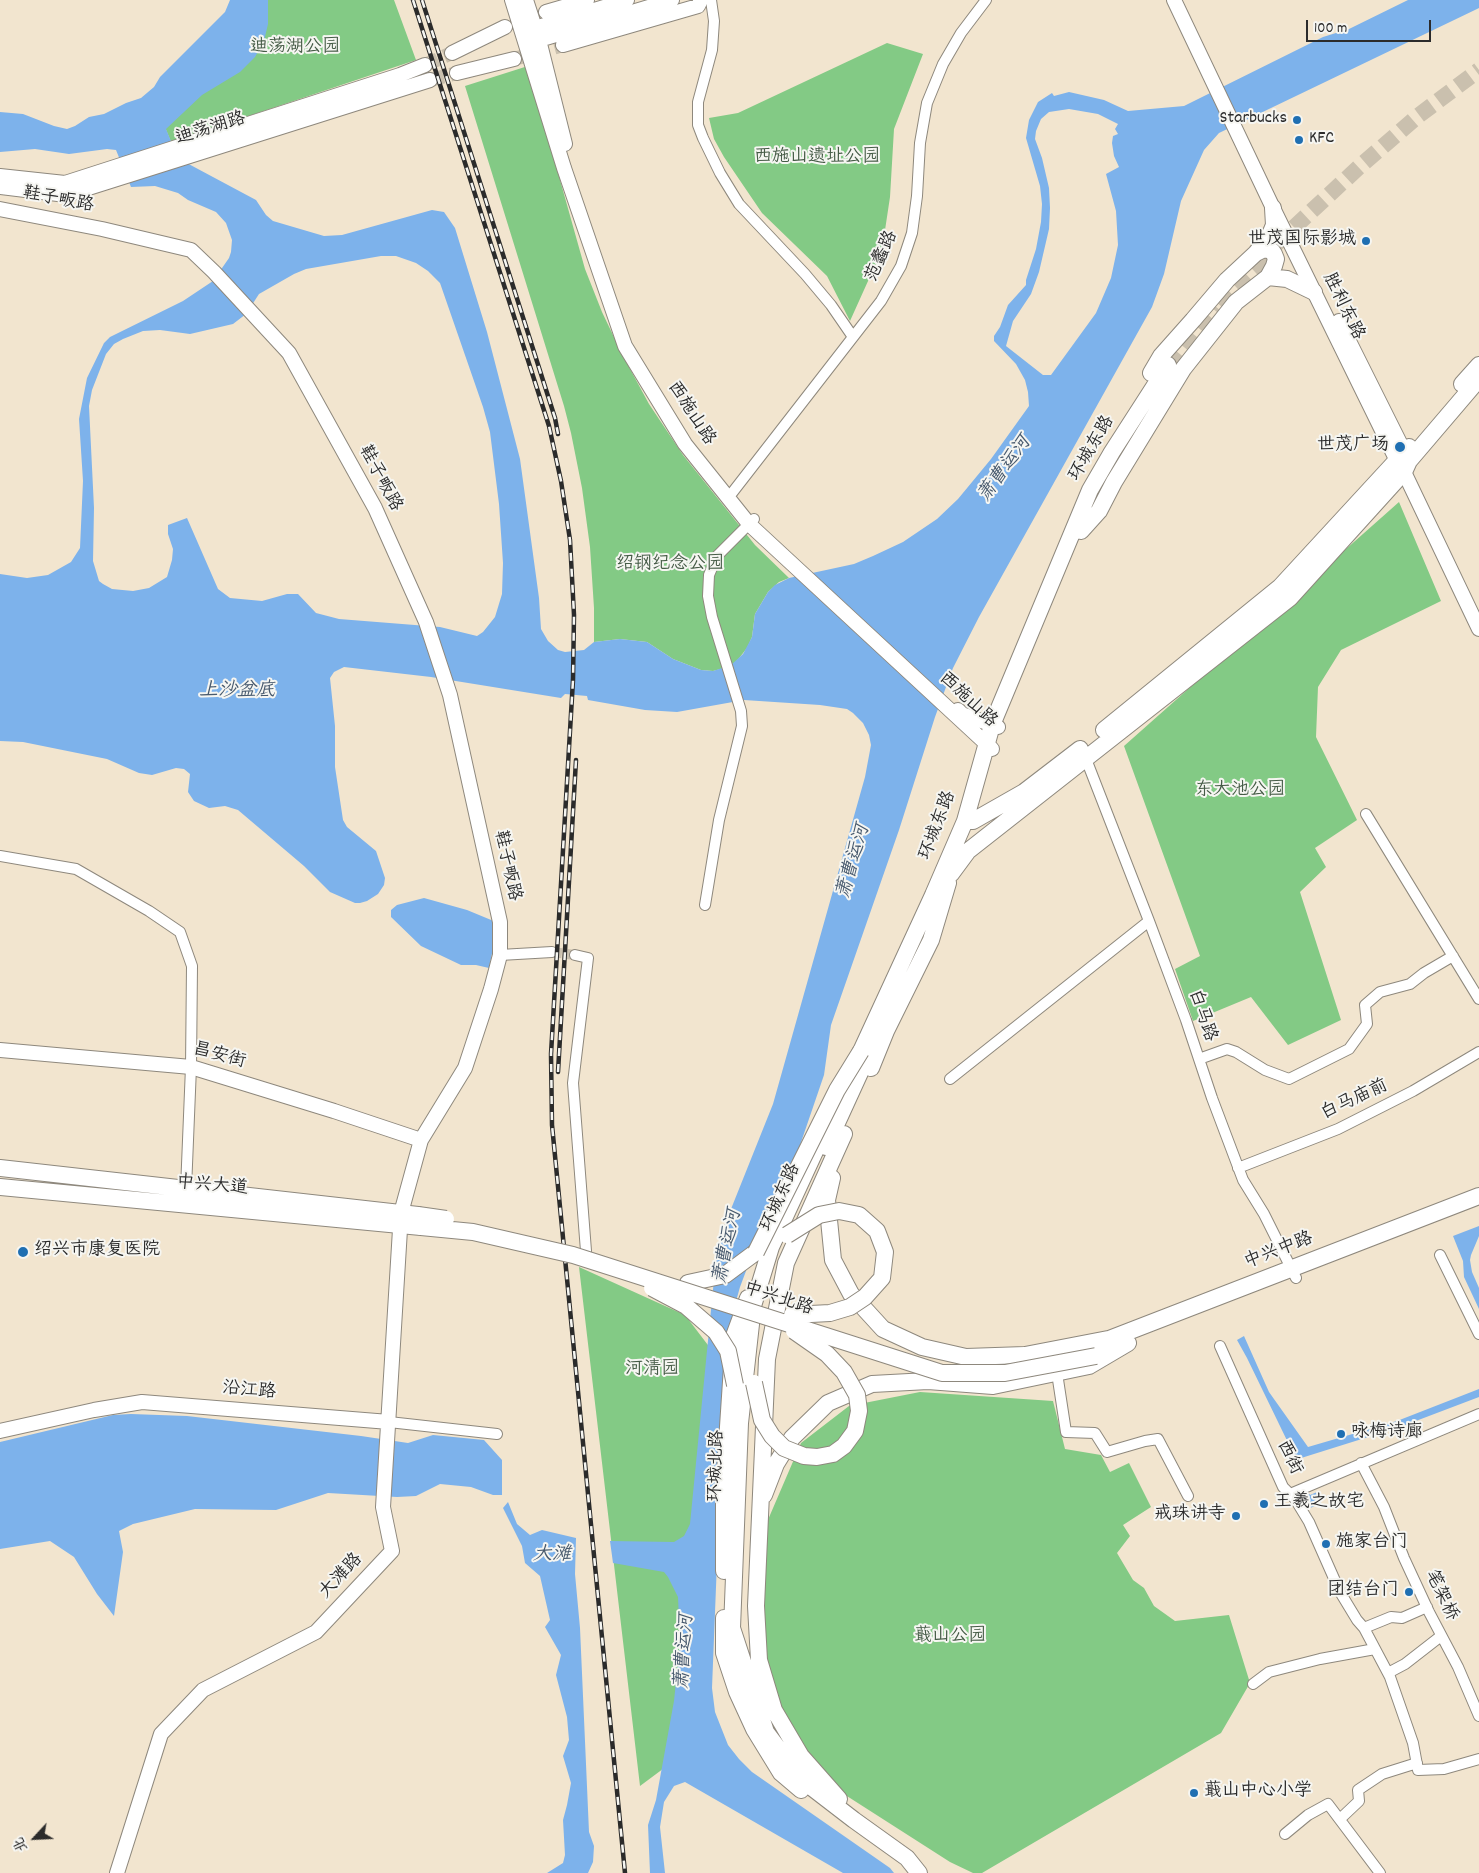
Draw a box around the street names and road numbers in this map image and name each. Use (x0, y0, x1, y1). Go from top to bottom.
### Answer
street label: 迪荡湖路 (173, 109, 249, 151)
street label: 鞋子畈路 (21, 184, 95, 218)
street label: 范蠡路 (862, 228, 904, 286)
street label: 胜利东路 (1317, 270, 1367, 344)
street label: 西施山路 (661, 378, 719, 450)
street label: 环城东路 (1066, 412, 1120, 486)
street label: 鞋子畈路 (353, 442, 405, 516)
street label: 西施山路 (933, 669, 1001, 733)
street label: 环城东路 (916, 789, 962, 863)
street label: 鞋子畈路 (488, 829, 524, 903)
street label: 白马路 (1182, 987, 1220, 1045)
street label: 昌安街 (190, 1040, 248, 1074)
street label: 白马庙前 (1318, 1076, 1392, 1126)
street label: 环城东路 (757, 1161, 807, 1235)
street label: 中兴大道 (175, 1173, 249, 1201)
street label: 中兴中路 (1242, 1229, 1316, 1275)
street label: 中兴北路 (740, 1279, 816, 1321)
street label: 沿江路 (221, 1379, 277, 1405)
street label: 环城北路 (706, 1430, 730, 1502)
street label: 西街 (1270, 1437, 1306, 1479)
street label: 大滩路 (316, 1550, 368, 1604)
street label: 笔架桥 (1418, 1567, 1462, 1625)

